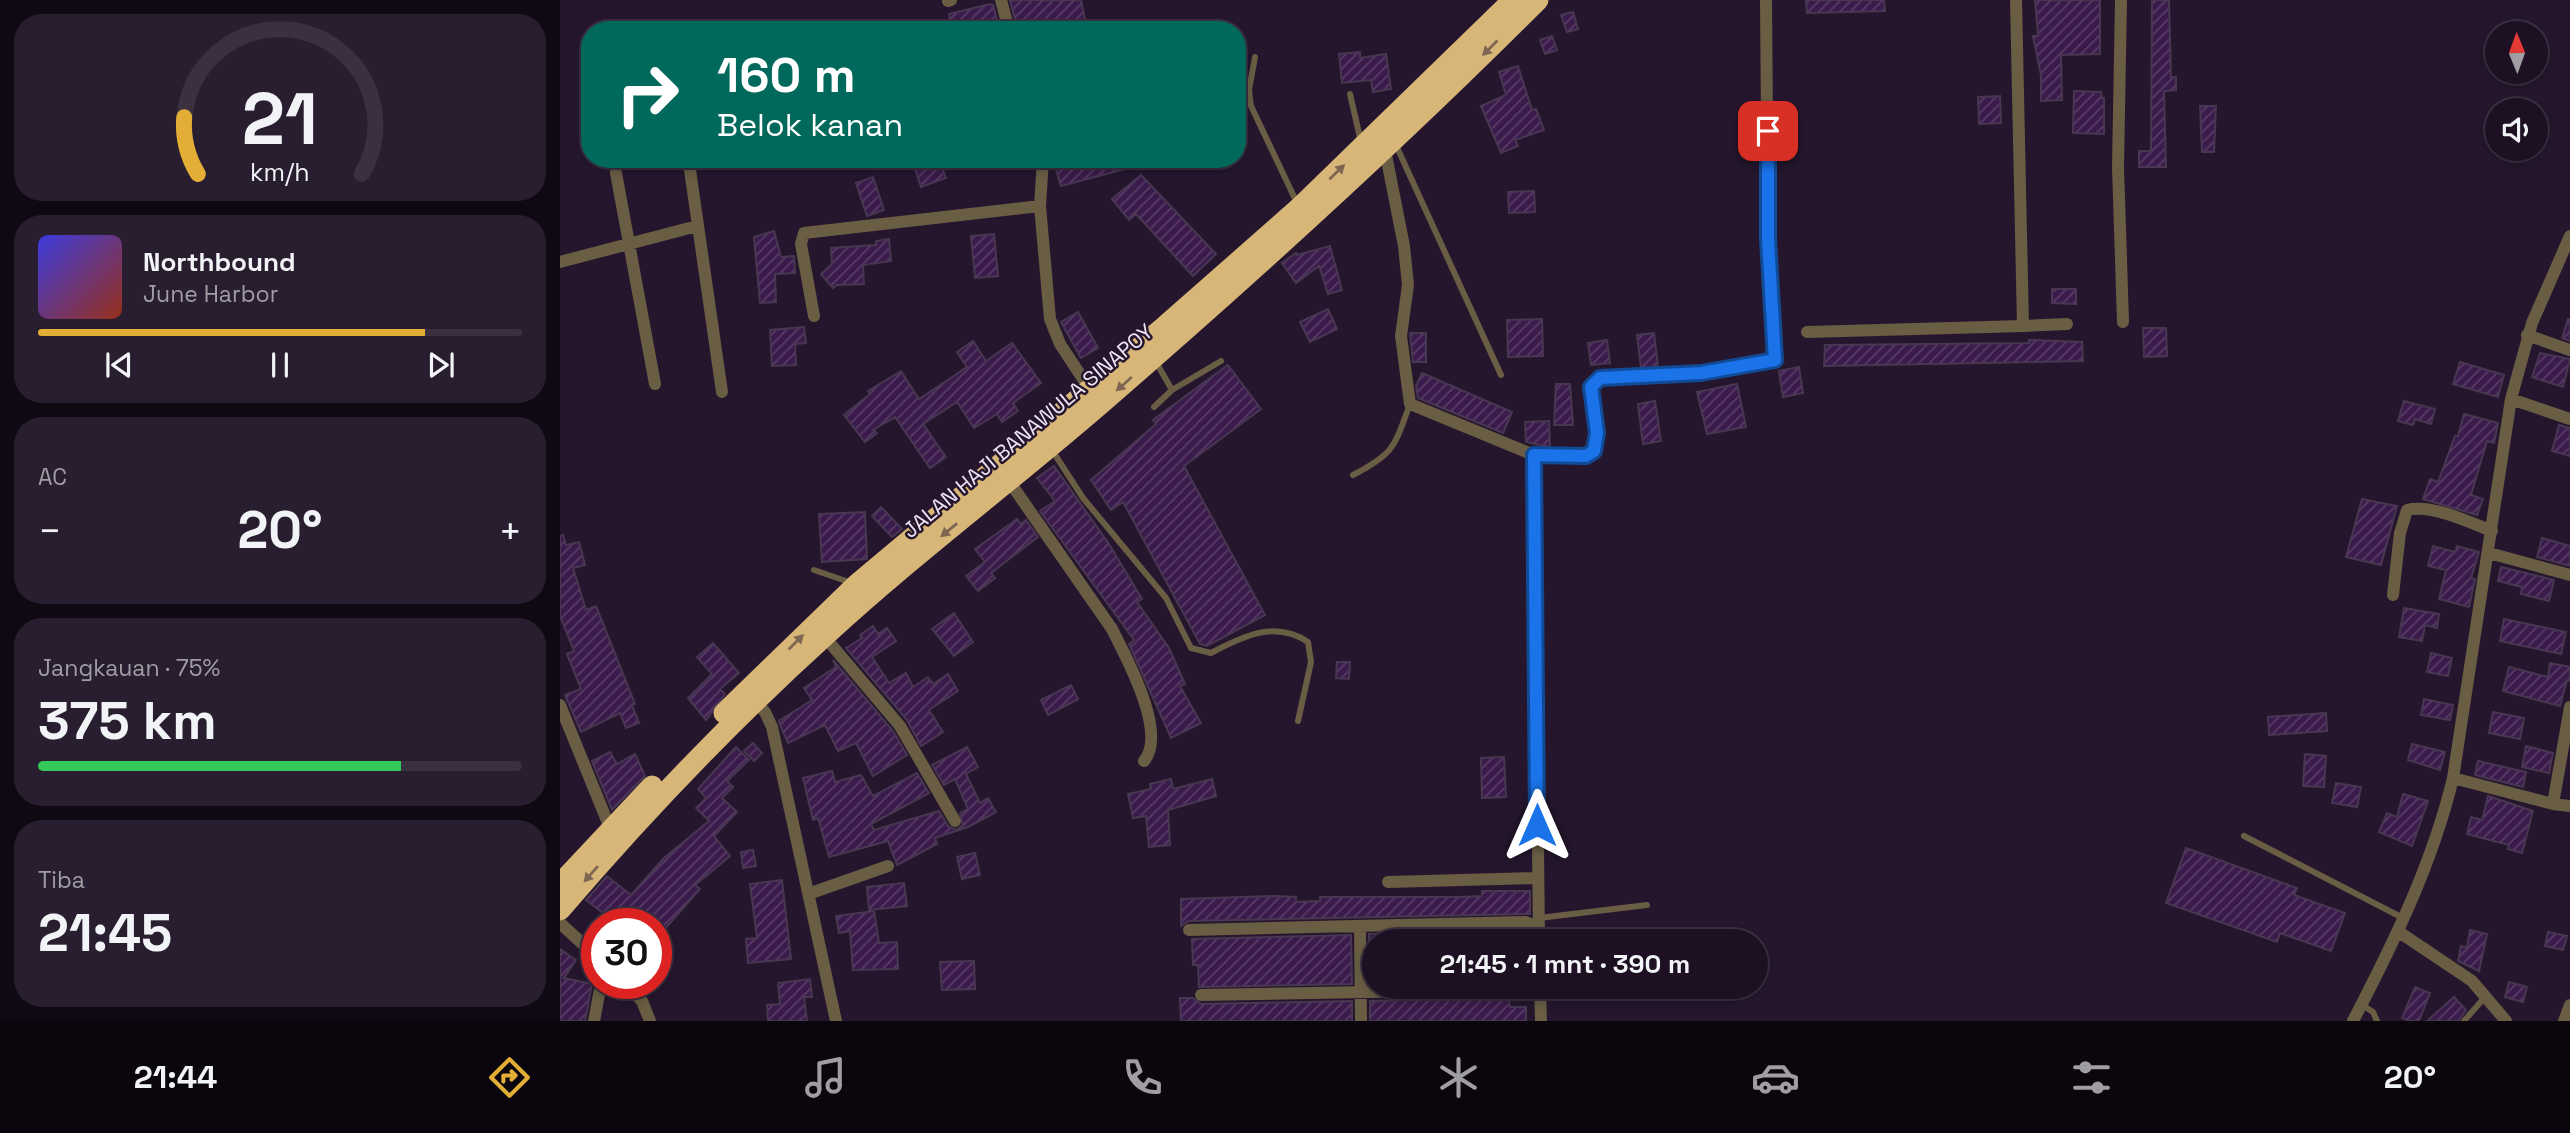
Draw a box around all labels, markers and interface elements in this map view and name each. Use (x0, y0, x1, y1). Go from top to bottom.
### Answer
north arrow (2485, 21, 2548, 84)
map controls (2485, 21, 2548, 161)
one-way arrow (1482, 40, 1499, 56)
text: 160 m (717, 44, 855, 106)
icon: right (602, 49, 693, 140)
text: 21 (242, 72, 318, 165)
button: sound (2485, 98, 2548, 161)
pin (1738, 101, 1798, 161)
text: Belok kanan (717, 105, 903, 145)
icon: arrive (1749, 112, 1787, 150)
text: km/h (250, 156, 310, 188)
one-way arrow (1328, 164, 1345, 180)
text: Northbound (143, 245, 296, 279)
text: June Harbor (143, 279, 278, 309)
street label: JALAN HAJI BANAWULA SINAPOY (897, 318, 1159, 543)
icon: previous (100, 346, 138, 384)
icon: pause (261, 346, 299, 384)
icon: next (422, 346, 460, 384)
one-way arrow (1115, 376, 1132, 391)
text: AC (38, 462, 67, 492)
text: 20° (237, 497, 323, 563)
text: − (38, 507, 62, 555)
text: + (498, 507, 522, 555)
one-way arrow (941, 522, 958, 537)
one-way arrow (787, 633, 804, 650)
text: Jangkauan · 75% (38, 653, 220, 683)
text: 375 km (38, 688, 217, 754)
position arrow (1500, 788, 1574, 862)
text: Tiba (38, 865, 85, 895)
one-way arrow (584, 865, 599, 882)
text: 21:45 (38, 900, 172, 966)
speed limit sign: 30 (581, 908, 672, 999)
text: 21:45 · 1 mnt · 390 m (1440, 947, 1690, 981)
icon: directions (485, 1053, 534, 1102)
icon: music (801, 1053, 850, 1102)
icon: phone (1118, 1053, 1167, 1102)
icon: climate (1434, 1053, 1483, 1102)
icon: car (1751, 1053, 1800, 1102)
icon: filters (2067, 1053, 2116, 1102)
text: 21:44 (134, 1057, 217, 1097)
text: 20° (2384, 1057, 2436, 1097)

